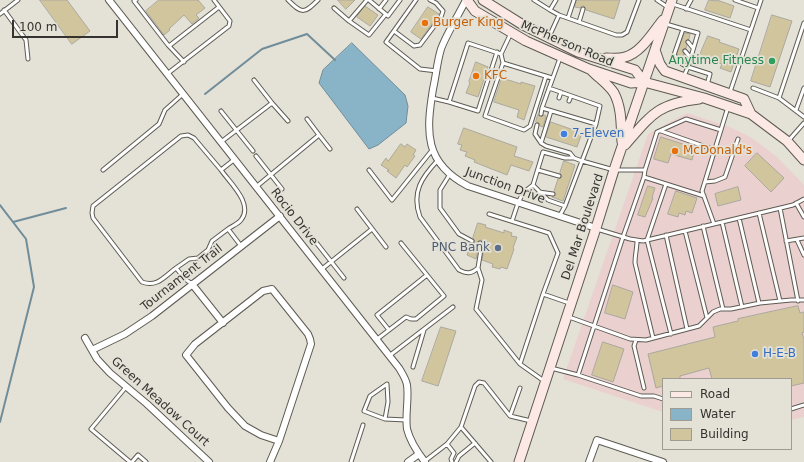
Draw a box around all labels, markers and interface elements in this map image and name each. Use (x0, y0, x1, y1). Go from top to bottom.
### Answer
scale bar (14, 12, 120, 38)
place label: Burger King (433, 16, 504, 30)
marker: Burger King (420, 18, 430, 28)
street label: McPherson Road (519, 18, 615, 70)
text: 100 m (19, 20, 57, 34)
place label: Anytime Fitness (669, 54, 764, 68)
marker: Anytime Fitness (767, 56, 777, 66)
place label: KFC (484, 69, 507, 83)
marker: KFC (471, 71, 481, 81)
place label: 7-Eleven (572, 127, 624, 141)
marker: 7-Eleven (559, 129, 569, 139)
place label: McDonald's (683, 144, 752, 158)
marker: McDonald's (670, 146, 680, 156)
street label: Junction Drive (463, 165, 547, 207)
street label: Del Mar Boulevard (559, 172, 607, 282)
street label: Rocio Drive (267, 186, 321, 248)
place label: PNC Bank (431, 241, 490, 255)
street label: Tournament Trail (138, 242, 226, 314)
marker: PNC Bank (493, 243, 503, 253)
place label: H-E-B (763, 347, 796, 361)
marker: H-E-B (750, 349, 760, 359)
street label: Green Meadow Court (108, 354, 212, 450)
legend (662, 378, 792, 450)
text: Road (700, 387, 730, 401)
text: Water (700, 407, 735, 421)
text: Building (700, 427, 749, 441)

